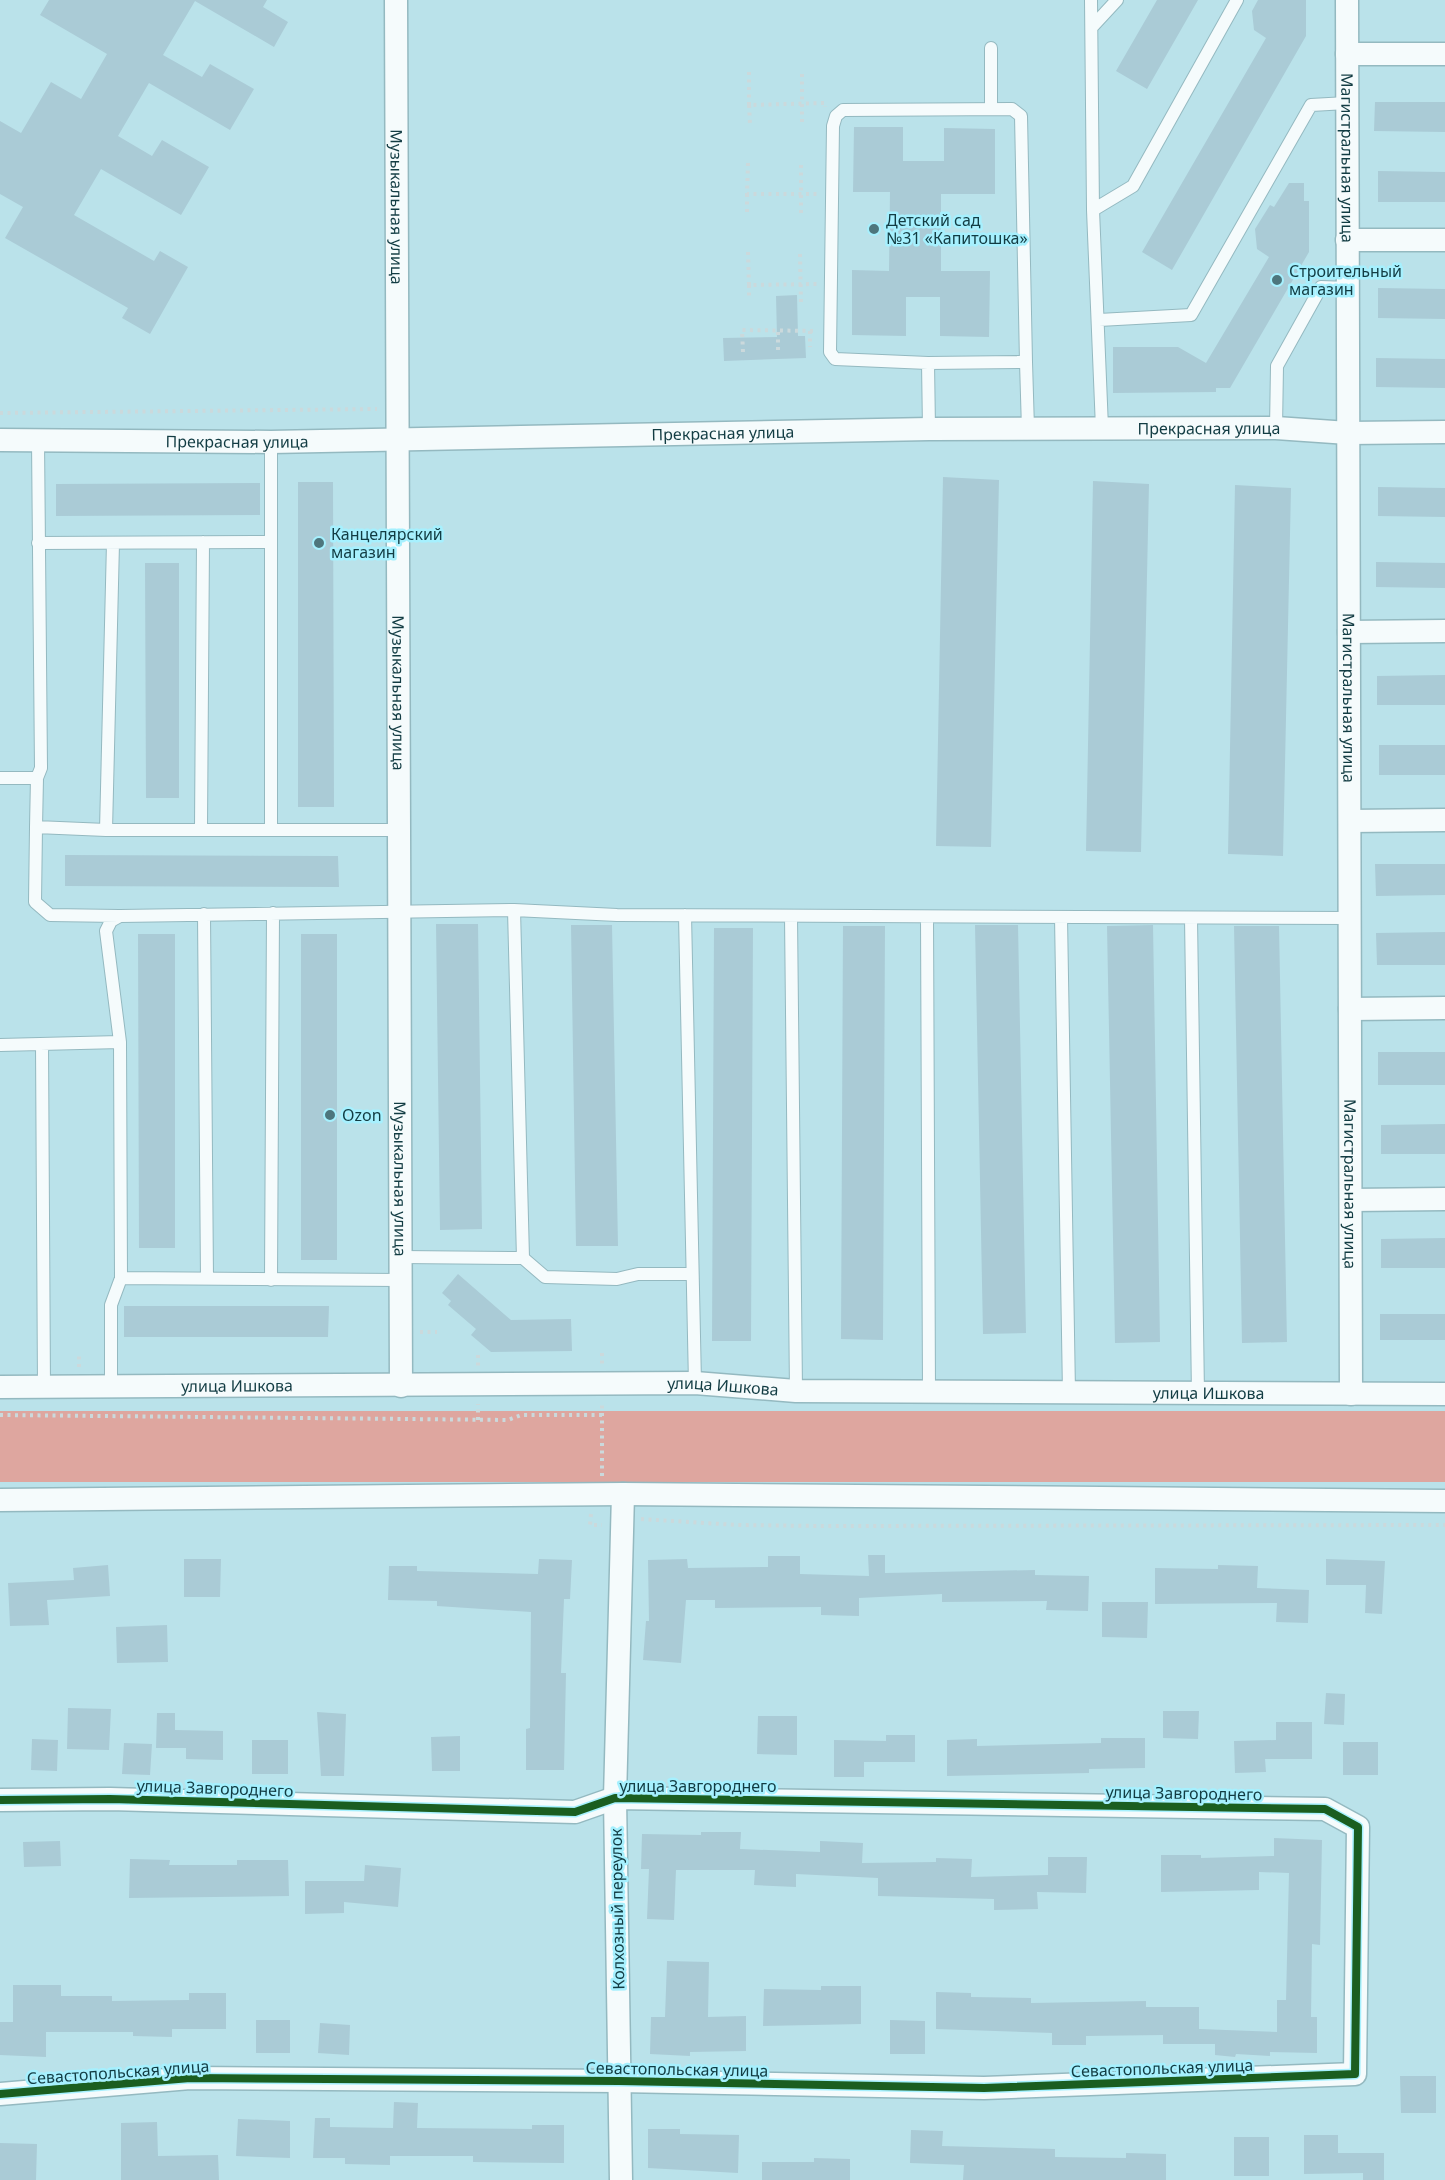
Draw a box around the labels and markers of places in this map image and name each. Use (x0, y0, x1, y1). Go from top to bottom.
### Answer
place label: Детский сад №31 «Капитошка» (886, 209, 1028, 249)
marker: Детский сад №31 «Капитошка» (867, 222, 881, 236)
place label: Строительный магазин (1289, 260, 1402, 300)
marker: Строительный магазин (1270, 273, 1284, 287)
place label: Канцелярский магазин (331, 523, 443, 563)
marker: Канцелярский магазин (312, 536, 326, 550)
place label: Ozon (342, 1104, 382, 1126)
marker: Ozon (323, 1108, 337, 1122)

